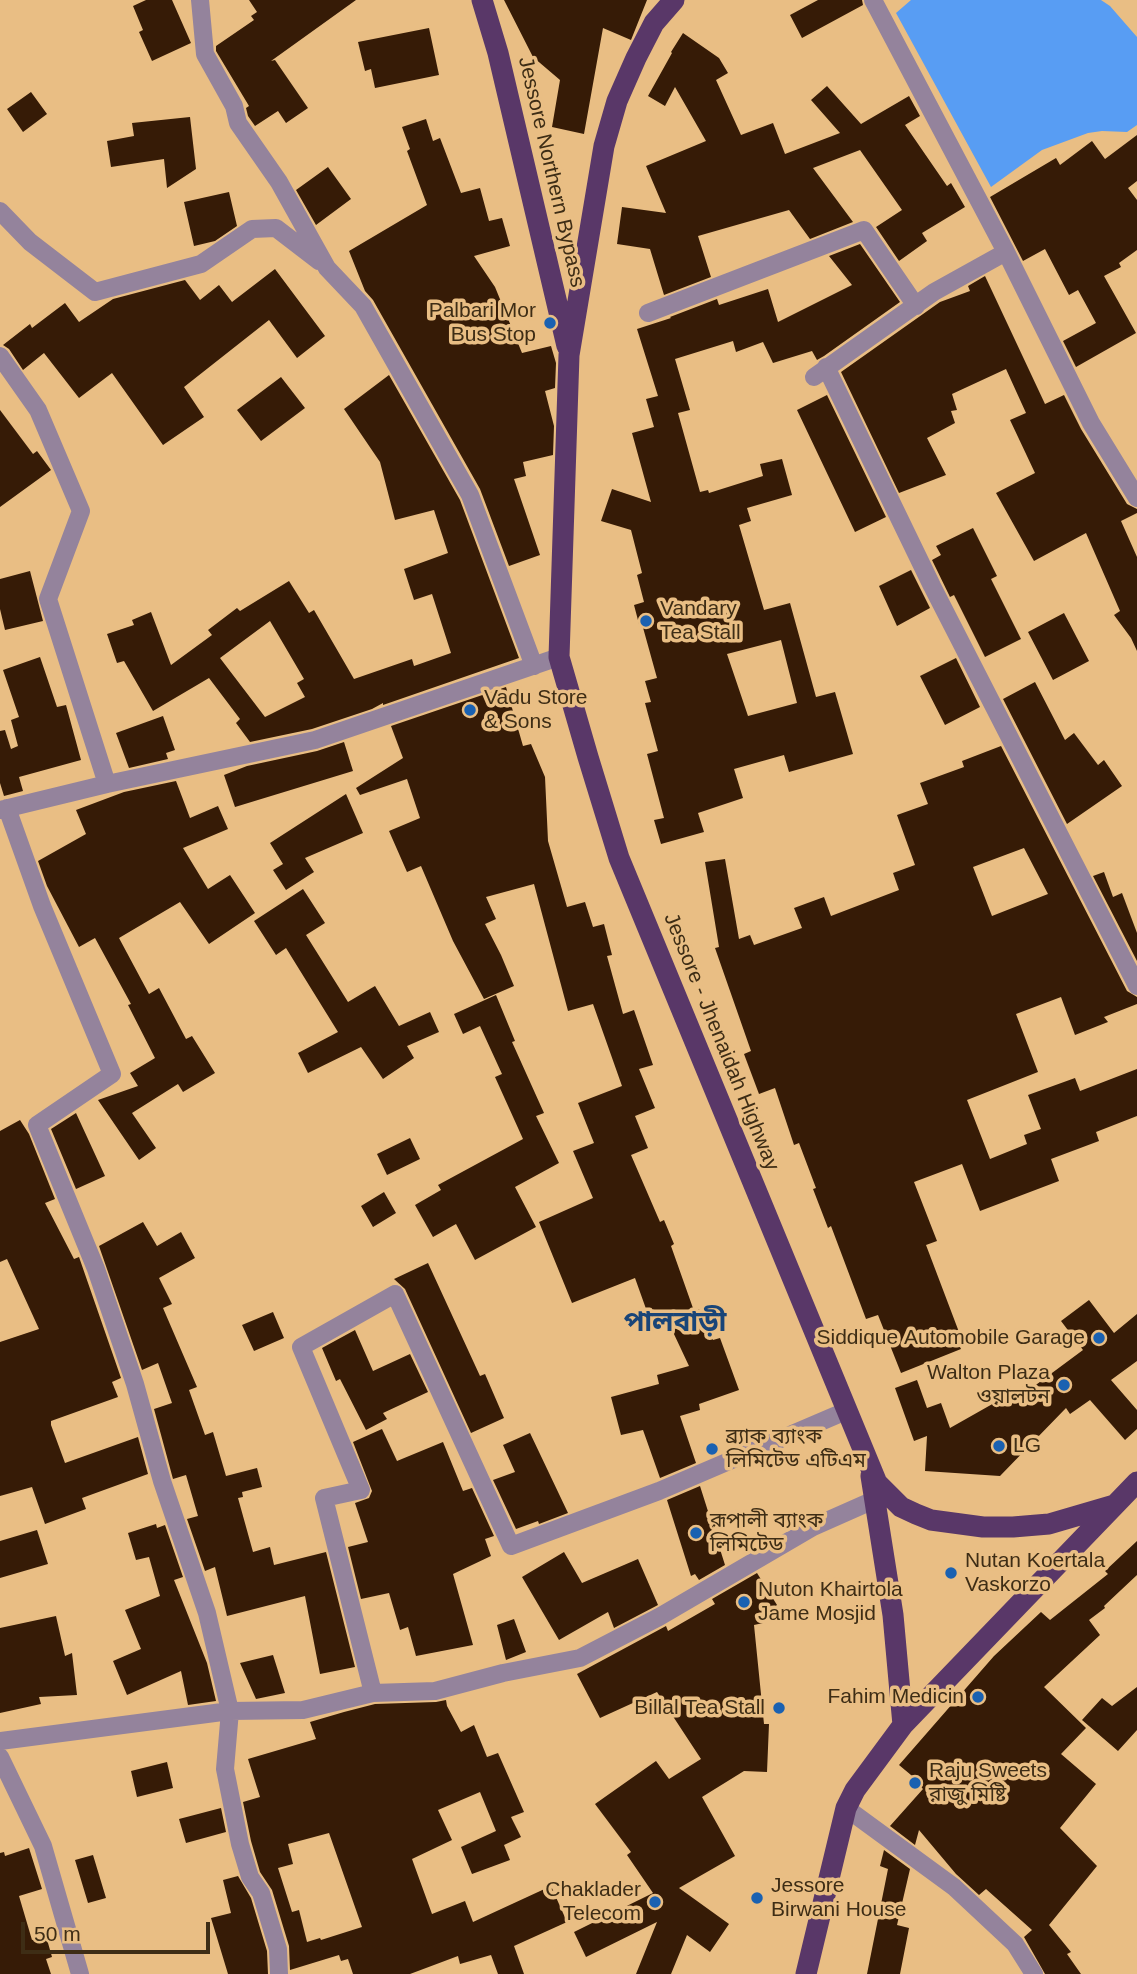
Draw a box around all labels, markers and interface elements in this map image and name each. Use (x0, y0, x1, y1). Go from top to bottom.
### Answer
street label: Jessore Northern Bypass (512, 54, 590, 290)
place label: Palbari Mor Bus Stop (429, 298, 536, 348)
marker: Palbari Mor Bus Stop (542, 315, 558, 331)
place label: Vandary Tea Stall (660, 596, 741, 646)
marker: Vandary Tea Stall (638, 613, 654, 629)
place label: Vadu Store & Sons (484, 685, 588, 735)
marker: Vadu Store & Sons (462, 702, 478, 718)
street label: Jessore - Jhenaidah Highway (658, 910, 784, 1174)
district label: পালবাড়ী (624, 1306, 726, 1340)
place label: Siddique Automobile Garage (816, 1325, 1085, 1351)
marker: Siddique Automobile Garage (1091, 1330, 1107, 1346)
place label: Walton Plaza ওয়ালটন (927, 1360, 1050, 1410)
marker: Walton Plaza ওয়ালটন (1056, 1377, 1072, 1393)
place label: ব্র্যাক ব্যাংক লিমিটেড এটিএম (726, 1424, 866, 1474)
place label: LG (1013, 1433, 1041, 1459)
marker: LG (991, 1438, 1007, 1454)
marker: ব্র্যাক ব্যাংক লিমিটেড এটিএম (704, 1441, 720, 1457)
place label: রূপালী ব্যাংক লিমিটেড (710, 1508, 823, 1558)
marker: রূপালী ব্যাংক লিমিটেড (688, 1525, 704, 1541)
place label: Nutan Koertala Vaskorzo (965, 1548, 1105, 1598)
marker: Nutan Koertala Vaskorzo (943, 1565, 959, 1581)
place label: Nuton Khairtola Jame Mosjid (758, 1577, 903, 1627)
marker: Nuton Khairtola Jame Mosjid (736, 1594, 752, 1610)
place label: Fahim Medicin (827, 1684, 964, 1710)
marker: Fahim Medicin (970, 1689, 986, 1705)
place label: Billal Tea Stall (634, 1695, 765, 1721)
marker: Billal Tea Stall (771, 1700, 787, 1716)
place label: Raju Sweets রাজু মিষ্টি (929, 1758, 1047, 1808)
marker: Raju Sweets রাজু মিষ্টি (907, 1775, 923, 1791)
place label: Jessore Birwani House (771, 1873, 906, 1923)
place label: Chaklader Telecom (545, 1877, 641, 1927)
marker: Jessore Birwani House (749, 1890, 765, 1906)
marker: Chaklader Telecom (647, 1894, 663, 1910)
scale bar (24, 1908, 214, 1952)
text: 50 m (34, 1922, 81, 1945)

